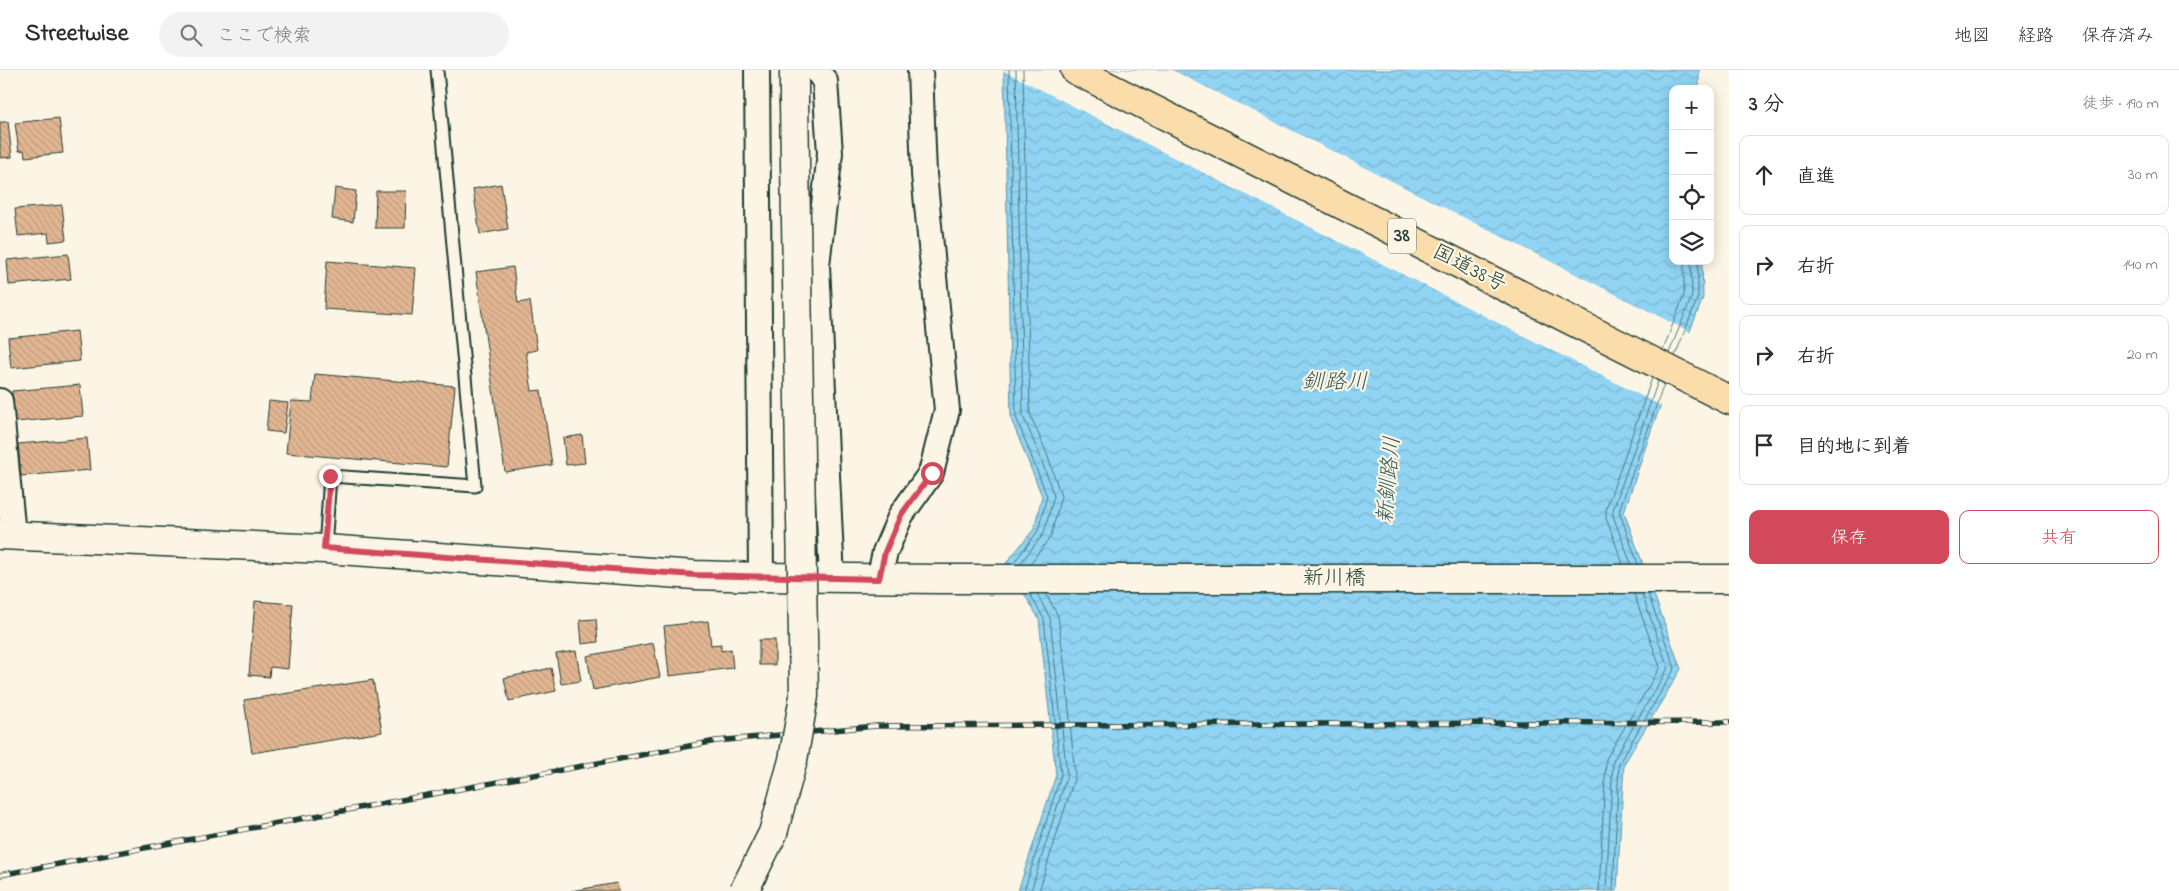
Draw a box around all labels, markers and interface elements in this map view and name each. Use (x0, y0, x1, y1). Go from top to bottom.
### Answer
search box (159, 12, 509, 57)
text: Streetwise (25, 17, 129, 52)
icon: search (177, 21, 205, 49)
text: ここで検索 (217, 23, 312, 50)
text: 地図 (1954, 24, 1990, 50)
text: 経路 (2018, 24, 2054, 50)
text: 保存済み (2082, 24, 2154, 50)
map controls (1669, 85, 1714, 265)
button: + (1669, 85, 1714, 130)
text: 3 分 (1749, 90, 1784, 120)
text: 徒歩 · 190 m (2082, 92, 2159, 116)
button: − (1669, 130, 1714, 175)
icon: ahead (1750, 161, 1778, 189)
text: 30 m (2128, 163, 2158, 187)
text: 直進 (1797, 164, 1835, 191)
button: locate (1669, 175, 1714, 220)
road number: 38 (1388, 218, 1416, 254)
button: layers (1669, 220, 1714, 265)
street label: 国道38号 (1427, 238, 1511, 300)
icon: right (1750, 251, 1778, 279)
text: 140 m (2123, 253, 2158, 277)
text: 右折 (1797, 254, 1835, 281)
icon: right (1750, 341, 1778, 369)
text: 20 m (2127, 343, 2158, 367)
text: 右折 (1797, 344, 1835, 371)
water label: 釧路川 (1302, 367, 1368, 399)
icon: arrive (1750, 431, 1778, 459)
text: 目的地に到着 (1797, 434, 1911, 461)
water label: 新釧路川 (1370, 435, 1410, 525)
route start (921, 462, 944, 485)
route end (319, 465, 342, 488)
button: 保存 (1749, 510, 1949, 564)
button: 共有 (1959, 510, 2159, 564)
street label: 新川橋 (1303, 564, 1366, 594)

